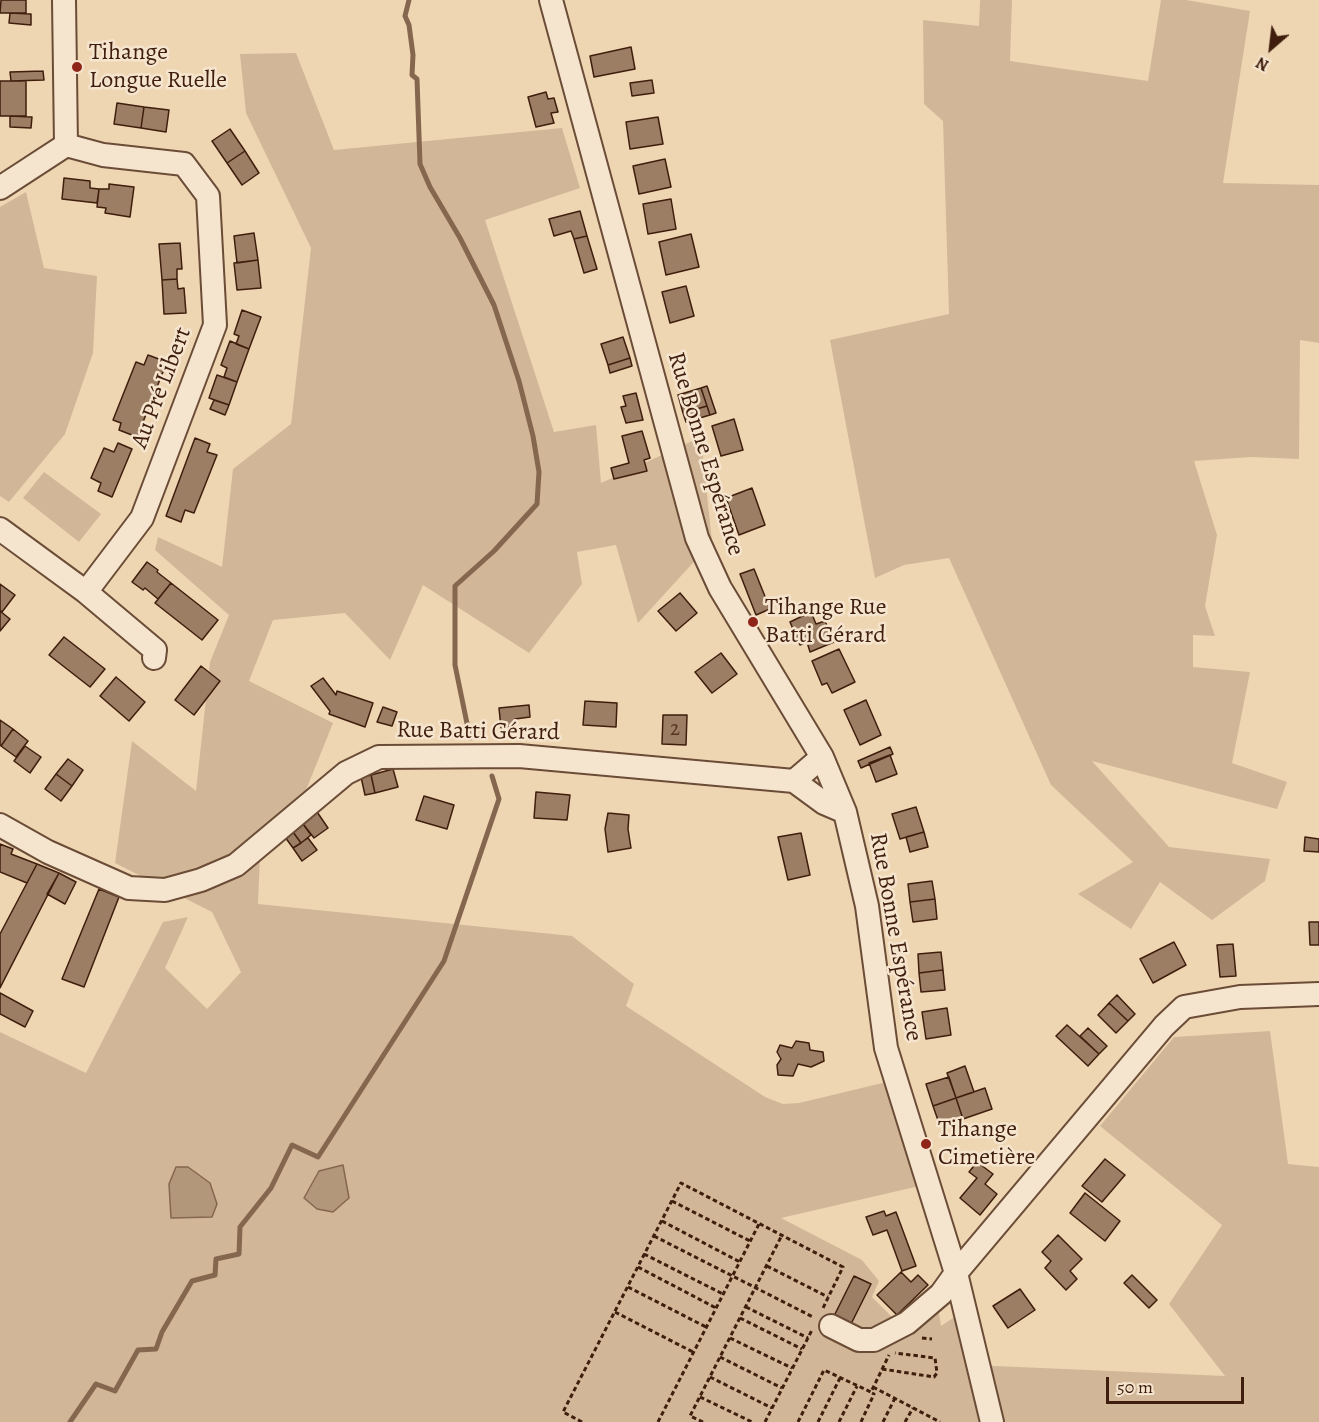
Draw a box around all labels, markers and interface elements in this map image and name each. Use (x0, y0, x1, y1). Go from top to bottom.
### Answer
north arrow (1241, 18, 1301, 78)
place label: Tihange Longue Ruelle (89, 39, 227, 95)
text: N (1252, 51, 1273, 76)
marker: Tihange Longue Ruelle (70, 60, 84, 74)
street label: Au Pré Libert (126, 323, 198, 453)
street label: Rue Bonne Espérance (660, 349, 750, 559)
place label: Tihange Rue Batti Gérard (765, 594, 887, 650)
marker: Tihange Rue Batti Gérard (746, 615, 760, 629)
street label: Rue Batti Gérard (396, 716, 560, 748)
house number: 2 (670, 717, 680, 743)
street label: Rue Bonne Espérance (862, 830, 928, 1044)
place label: Tihange Cimetière (938, 1116, 1035, 1172)
marker: Tihange Cimetière (919, 1137, 933, 1151)
scale bar (1109, 1365, 1247, 1403)
text: 50 m (1117, 1375, 1153, 1399)

